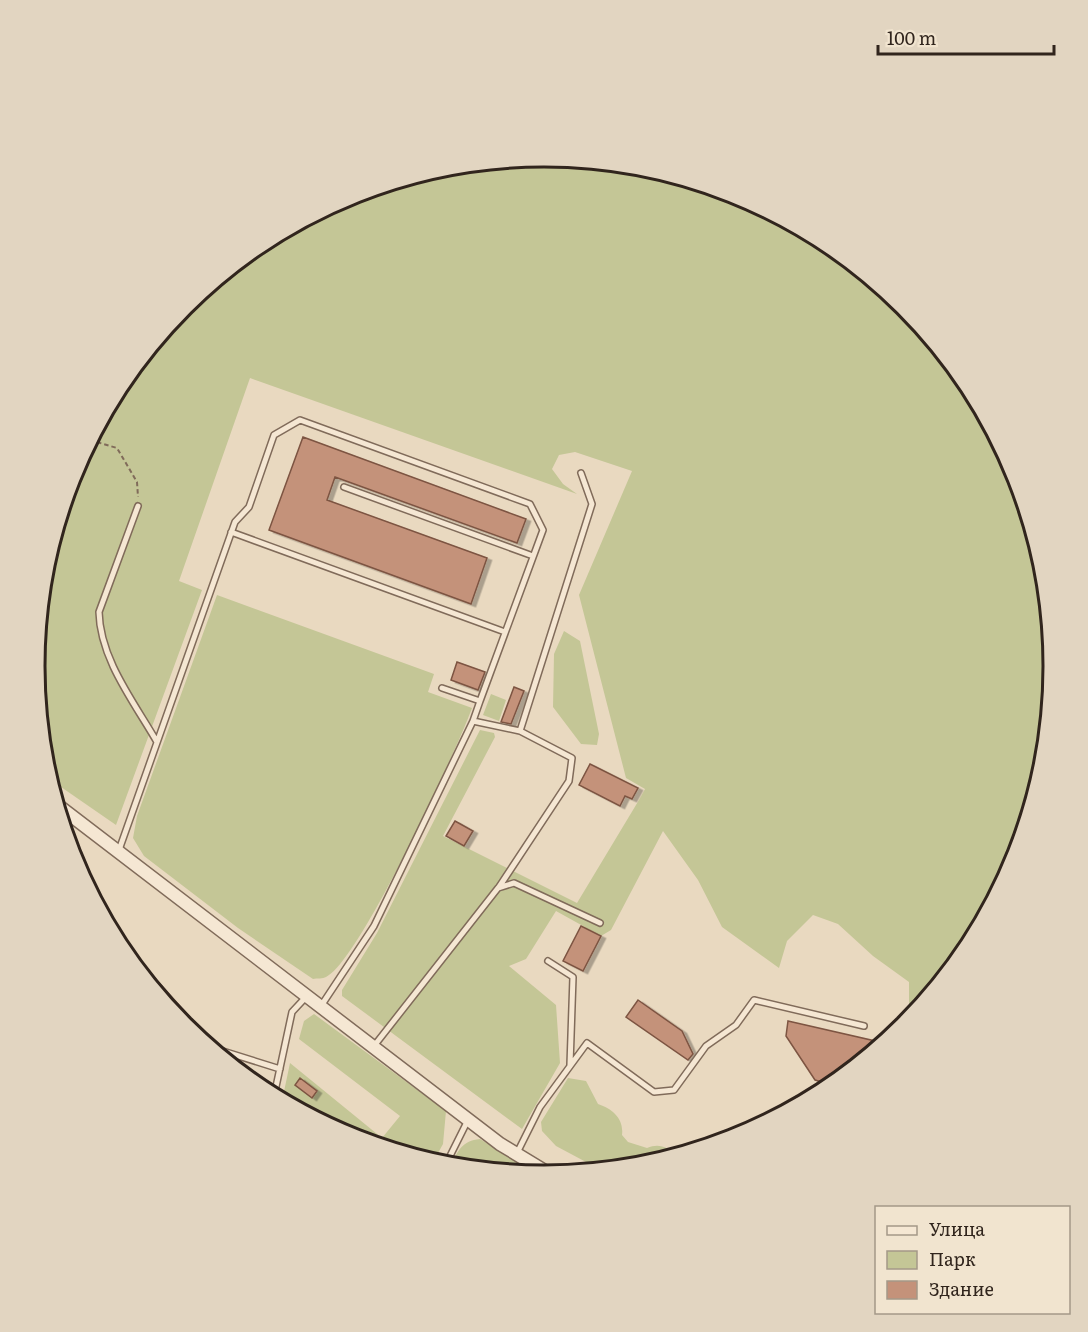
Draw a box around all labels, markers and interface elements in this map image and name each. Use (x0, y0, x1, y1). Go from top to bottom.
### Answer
scale bar (878, 18, 1054, 56)
text: 100 m (887, 24, 936, 51)
legend (875, 1206, 1070, 1314)
text: Улица (929, 1215, 985, 1242)
text: Парк (929, 1245, 976, 1272)
text: Здание (929, 1275, 994, 1302)

